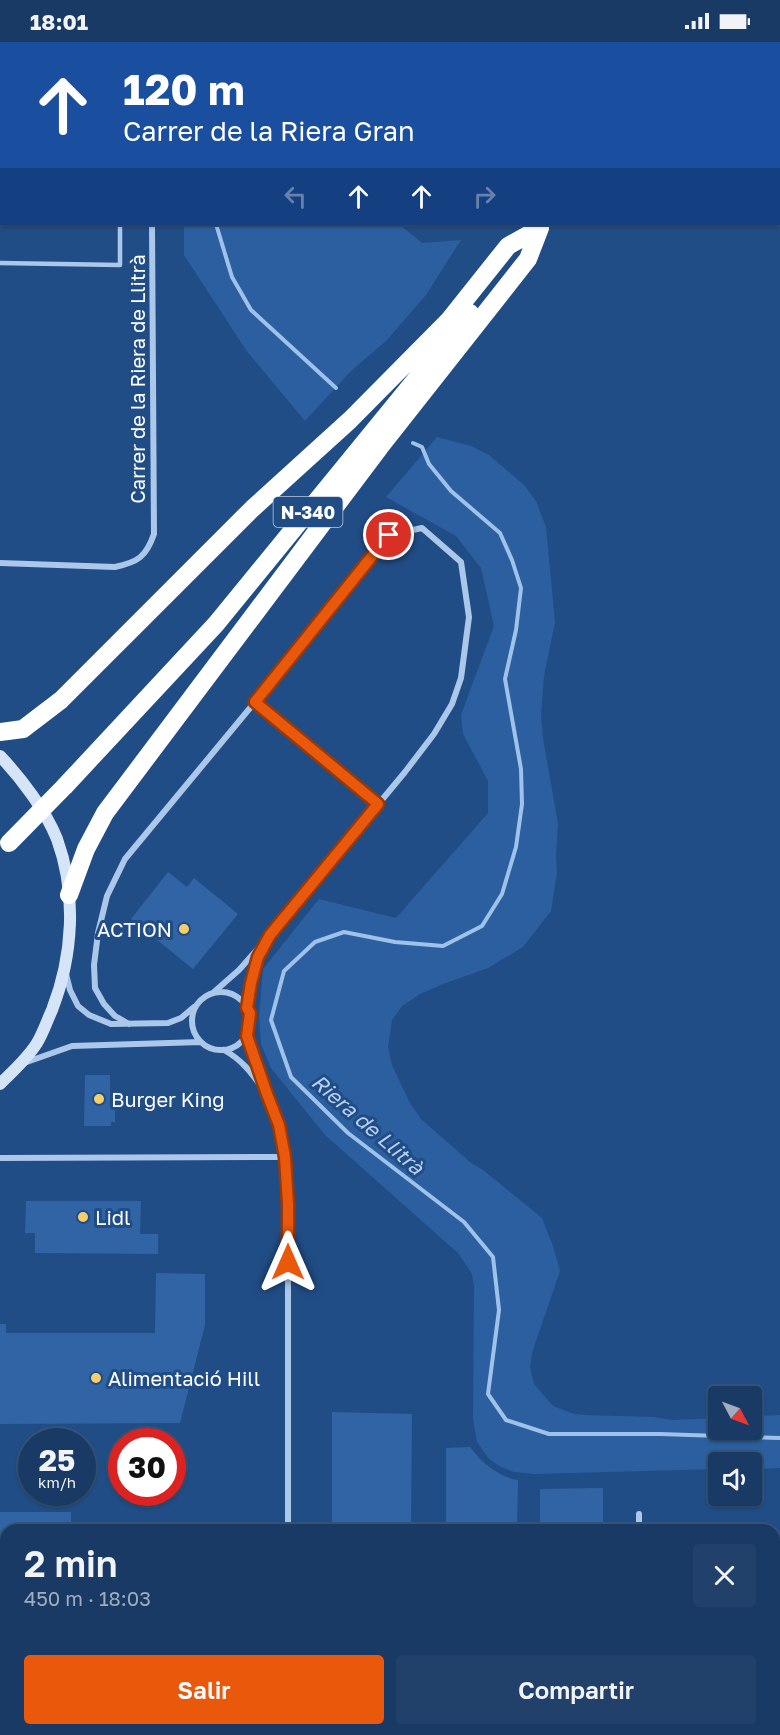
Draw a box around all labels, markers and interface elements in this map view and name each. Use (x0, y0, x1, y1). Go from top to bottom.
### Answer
text: 18:01 (30, 8, 88, 35)
text: 120 m (123, 64, 245, 114)
icon: ahead (24, 66, 102, 144)
text: Carrer de la Riera Gran (123, 115, 415, 147)
icon: left (279, 180, 312, 213)
icon: ahead (342, 180, 375, 213)
icon: ahead (405, 180, 438, 213)
icon: right (468, 180, 501, 213)
street label: Carrer de la Riera de Llitrà (125, 254, 149, 504)
road number: N-340 (274, 497, 342, 527)
pin (363, 509, 414, 560)
icon: arrive (372, 518, 405, 551)
place label: ACTION (97, 917, 172, 941)
marker: ACTION (177, 922, 191, 936)
water label: Riera de Llitrà (307, 1068, 430, 1180)
place label: Burger King (111, 1087, 225, 1111)
marker: Burger King (92, 1092, 106, 1106)
place label: Lidl (95, 1205, 130, 1229)
marker: Lidl (76, 1210, 90, 1224)
position arrow (256, 1230, 320, 1294)
place label: Alimentació Hill (108, 1366, 260, 1390)
marker: Alimentació Hill (89, 1371, 103, 1385)
north arrow (708, 1386, 762, 1440)
map controls (708, 1386, 762, 1506)
speed limit sign: 30 (108, 1428, 186, 1506)
text: 25 (39, 1442, 75, 1478)
button: sound (708, 1452, 762, 1506)
text: km/h (38, 1473, 76, 1491)
text: 2 min (24, 1542, 118, 1585)
button: close (693, 1544, 756, 1607)
text: 450 m · 18:03 (24, 1586, 151, 1610)
button: Salir (24, 1655, 384, 1724)
button: Compartir (396, 1655, 756, 1724)

